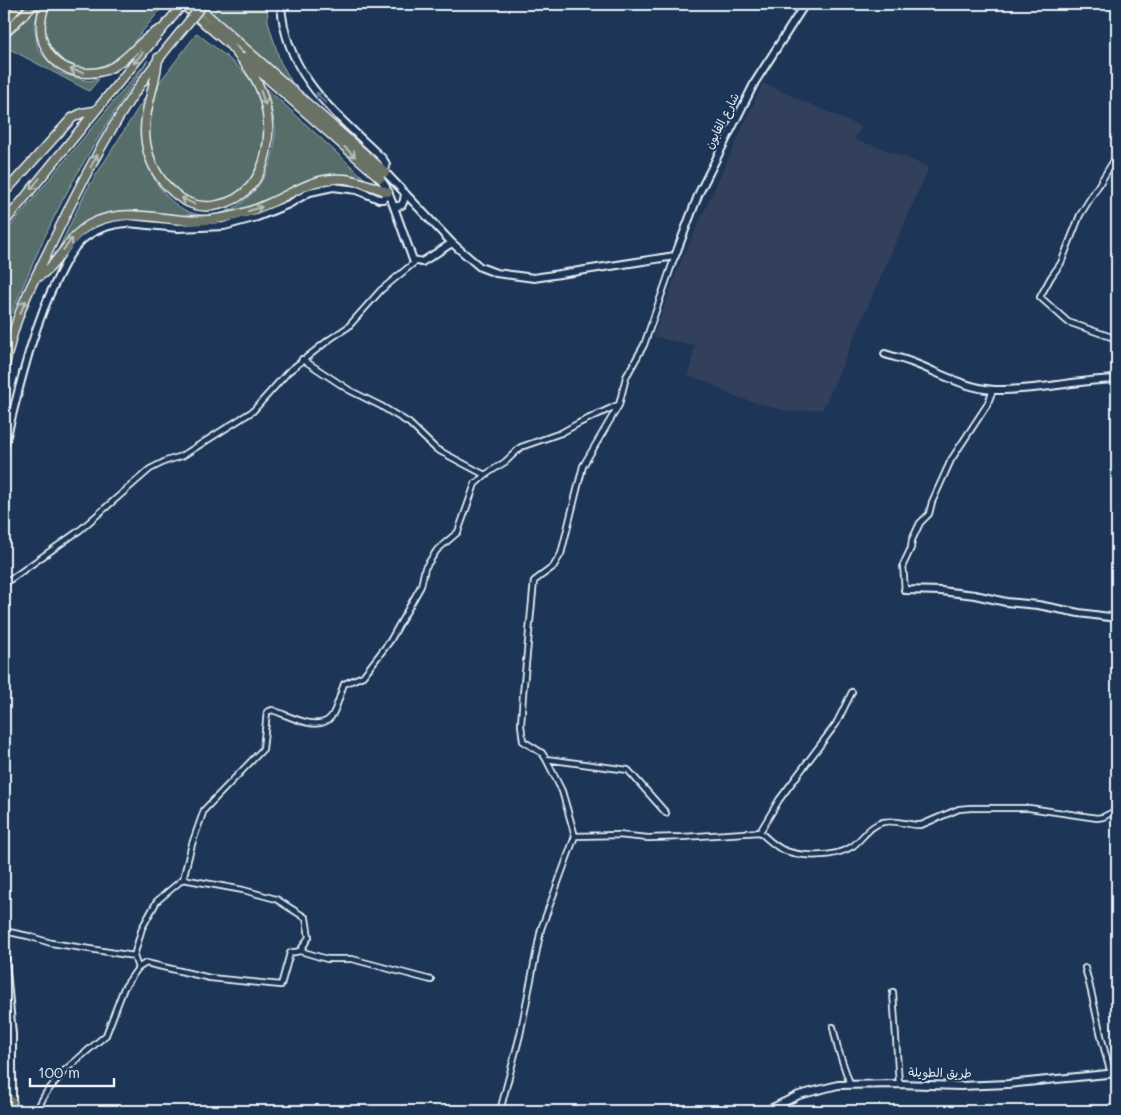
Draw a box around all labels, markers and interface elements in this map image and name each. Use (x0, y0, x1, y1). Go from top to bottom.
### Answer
one-way arrow (132, 52, 144, 65)
one-way arrow (69, 66, 85, 75)
one-way arrow (259, 90, 269, 106)
street label: شارع القابون (700, 90, 744, 152)
one-way arrow (315, 92, 326, 105)
one-way arrow (344, 146, 357, 158)
one-way arrow (89, 154, 99, 169)
one-way arrow (30, 177, 41, 190)
one-way arrow (181, 196, 196, 205)
one-way arrow (246, 204, 262, 213)
one-way arrow (63, 238, 74, 251)
one-way arrow (19, 300, 29, 315)
scale bar (30, 1055, 114, 1087)
text: 100 m (38, 1062, 80, 1082)
street label: طريق الطويلة (908, 1063, 972, 1082)

